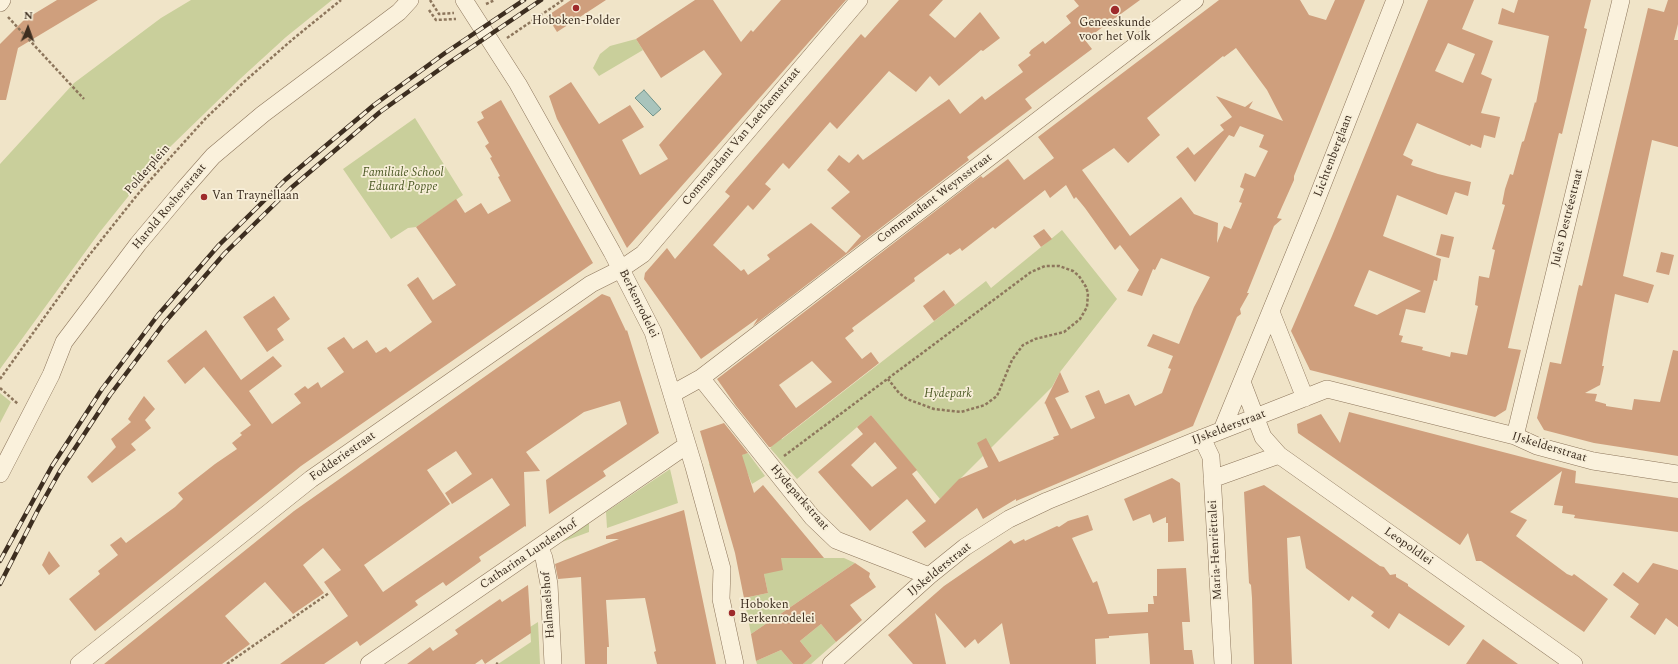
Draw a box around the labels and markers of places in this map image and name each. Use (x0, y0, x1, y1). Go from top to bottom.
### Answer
marker: Hoboken-Polder (571, 3, 581, 13)
marker: Geneeskunde voor het Volk (1109, 4, 1121, 16)
place label: Hoboken-Polder (532, 15, 620, 29)
place label: Geneeskunde voor het Volk (1079, 17, 1151, 45)
place label: Van Traynellaan (212, 190, 299, 204)
marker: Van Traynellaan (199, 192, 209, 202)
place label: Hoboken Berkenrodelei (740, 599, 815, 627)
marker: Hoboken Berkenrodelei (727, 608, 737, 618)

